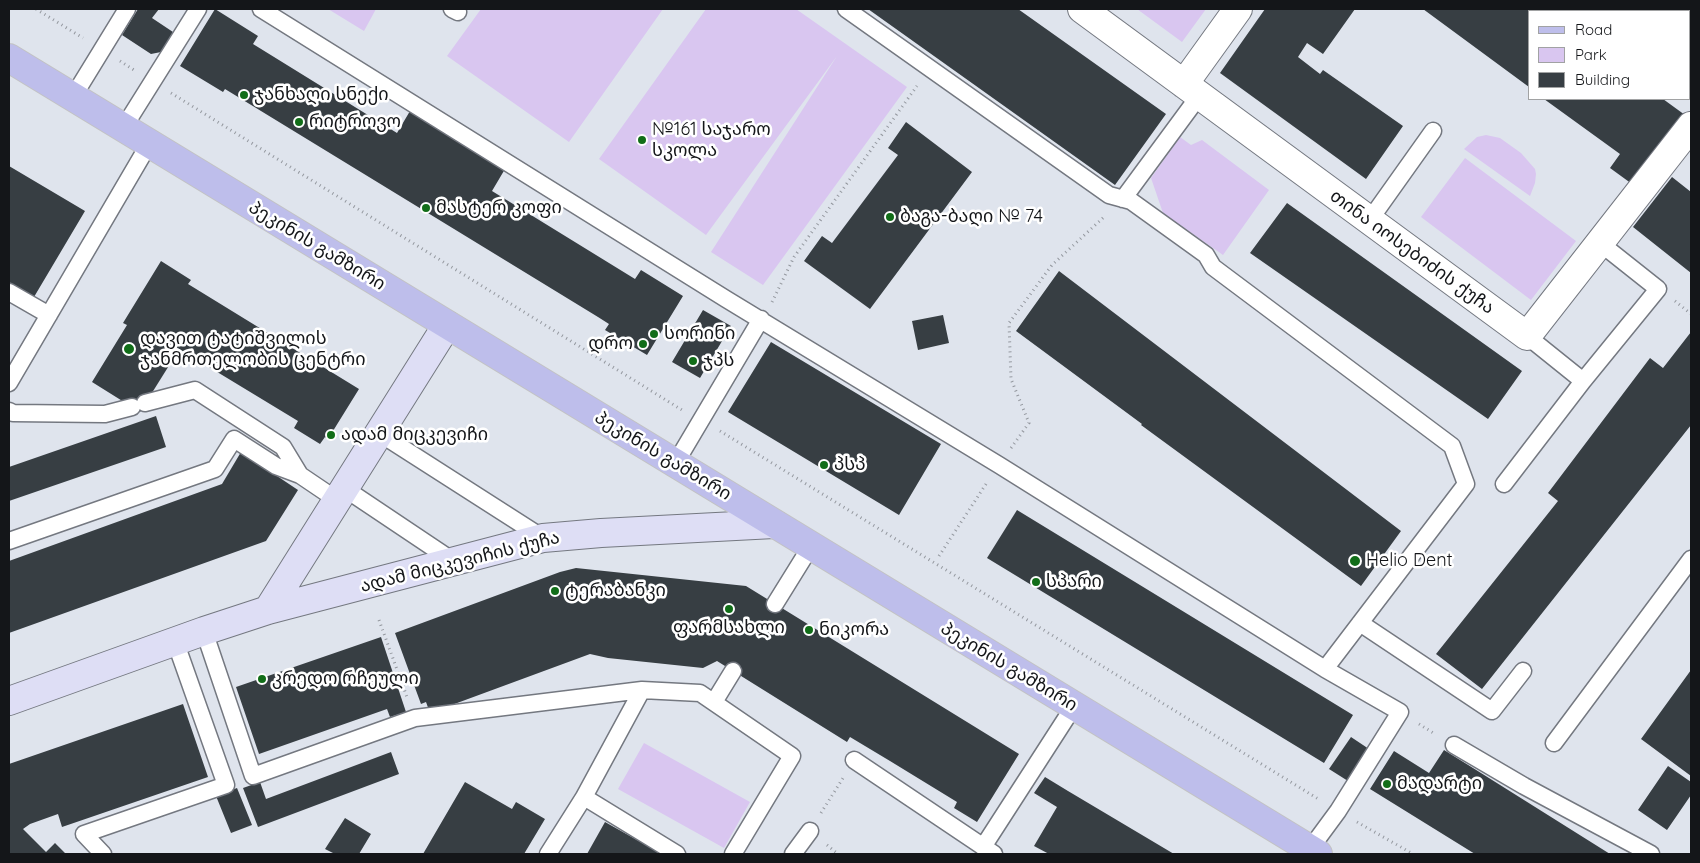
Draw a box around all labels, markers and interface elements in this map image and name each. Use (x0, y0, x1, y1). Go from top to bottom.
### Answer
legend (1528, 10, 1690, 100)
text: Road (1575, 20, 1612, 39)
text: Park (1575, 45, 1607, 64)
text: Building (1575, 70, 1630, 89)
place label: ჯანხაღი სნექი (254, 84, 389, 106)
marker: ჯანხაღი სნექი (238, 89, 250, 101)
place label: რიტროვო (309, 111, 401, 133)
marker: რიტროვო (293, 116, 305, 128)
place label: №161 საჯარო სკოლა (652, 119, 771, 162)
marker: №161 საჯარო სკოლა (636, 134, 648, 146)
street label: თინა იოსებიძის ქუჩა (1326, 185, 1498, 319)
street label: პეკინის გამზირი (245, 197, 389, 295)
place label: მასტერ კოფი (436, 197, 562, 219)
marker: მასტერ კოფი (420, 202, 432, 214)
place label: ბაგა-ბაღი № 74 (900, 206, 1043, 228)
marker: ბაგა-ბაღი № 74 (884, 211, 896, 223)
place label: სორინი (664, 323, 735, 345)
place label: დავით ტატიშვილის ჯანმრთელობის ცენტრი (140, 328, 365, 370)
marker: სორინი (648, 328, 660, 340)
place label: დრო (588, 333, 633, 355)
marker: დრო (637, 338, 649, 350)
marker: დავით ტატიშვილის ჯანმრთელობის ცენტრი (122, 342, 136, 356)
place label: ჯპს (703, 350, 734, 372)
marker: ჯპს (687, 355, 699, 367)
street label: პეკინის გამზირი (591, 407, 735, 505)
place label: ადამ მიცკევიჩი (341, 424, 488, 446)
marker: ადამ მიცკევიჩი (325, 429, 337, 441)
place label: პსპ (834, 454, 866, 476)
marker: პსპ (818, 459, 830, 471)
street label: ადამ მიცკევიჩის ქუჩა (358, 527, 562, 597)
place label: Helio Dent (1366, 550, 1453, 572)
marker: Helio Dent (1348, 554, 1362, 568)
place label: სპარი (1046, 571, 1102, 593)
marker: სპარი (1030, 576, 1042, 588)
place label: ტერაბანკი (565, 580, 666, 602)
marker: ტერაბანკი (549, 585, 561, 597)
marker: ფარმსახლი (723, 603, 735, 615)
place label: ფარმსახლი (673, 617, 785, 639)
street label: პეკინის გამზირი (937, 618, 1081, 716)
place label: ნიკორა (819, 619, 889, 641)
marker: ნიკორა (803, 624, 815, 636)
place label: კრედო რჩეული (272, 668, 419, 690)
marker: კრედო რჩეული (256, 673, 268, 685)
place label: მადარტი (1397, 773, 1482, 795)
marker: მადარტი (1381, 778, 1393, 790)

